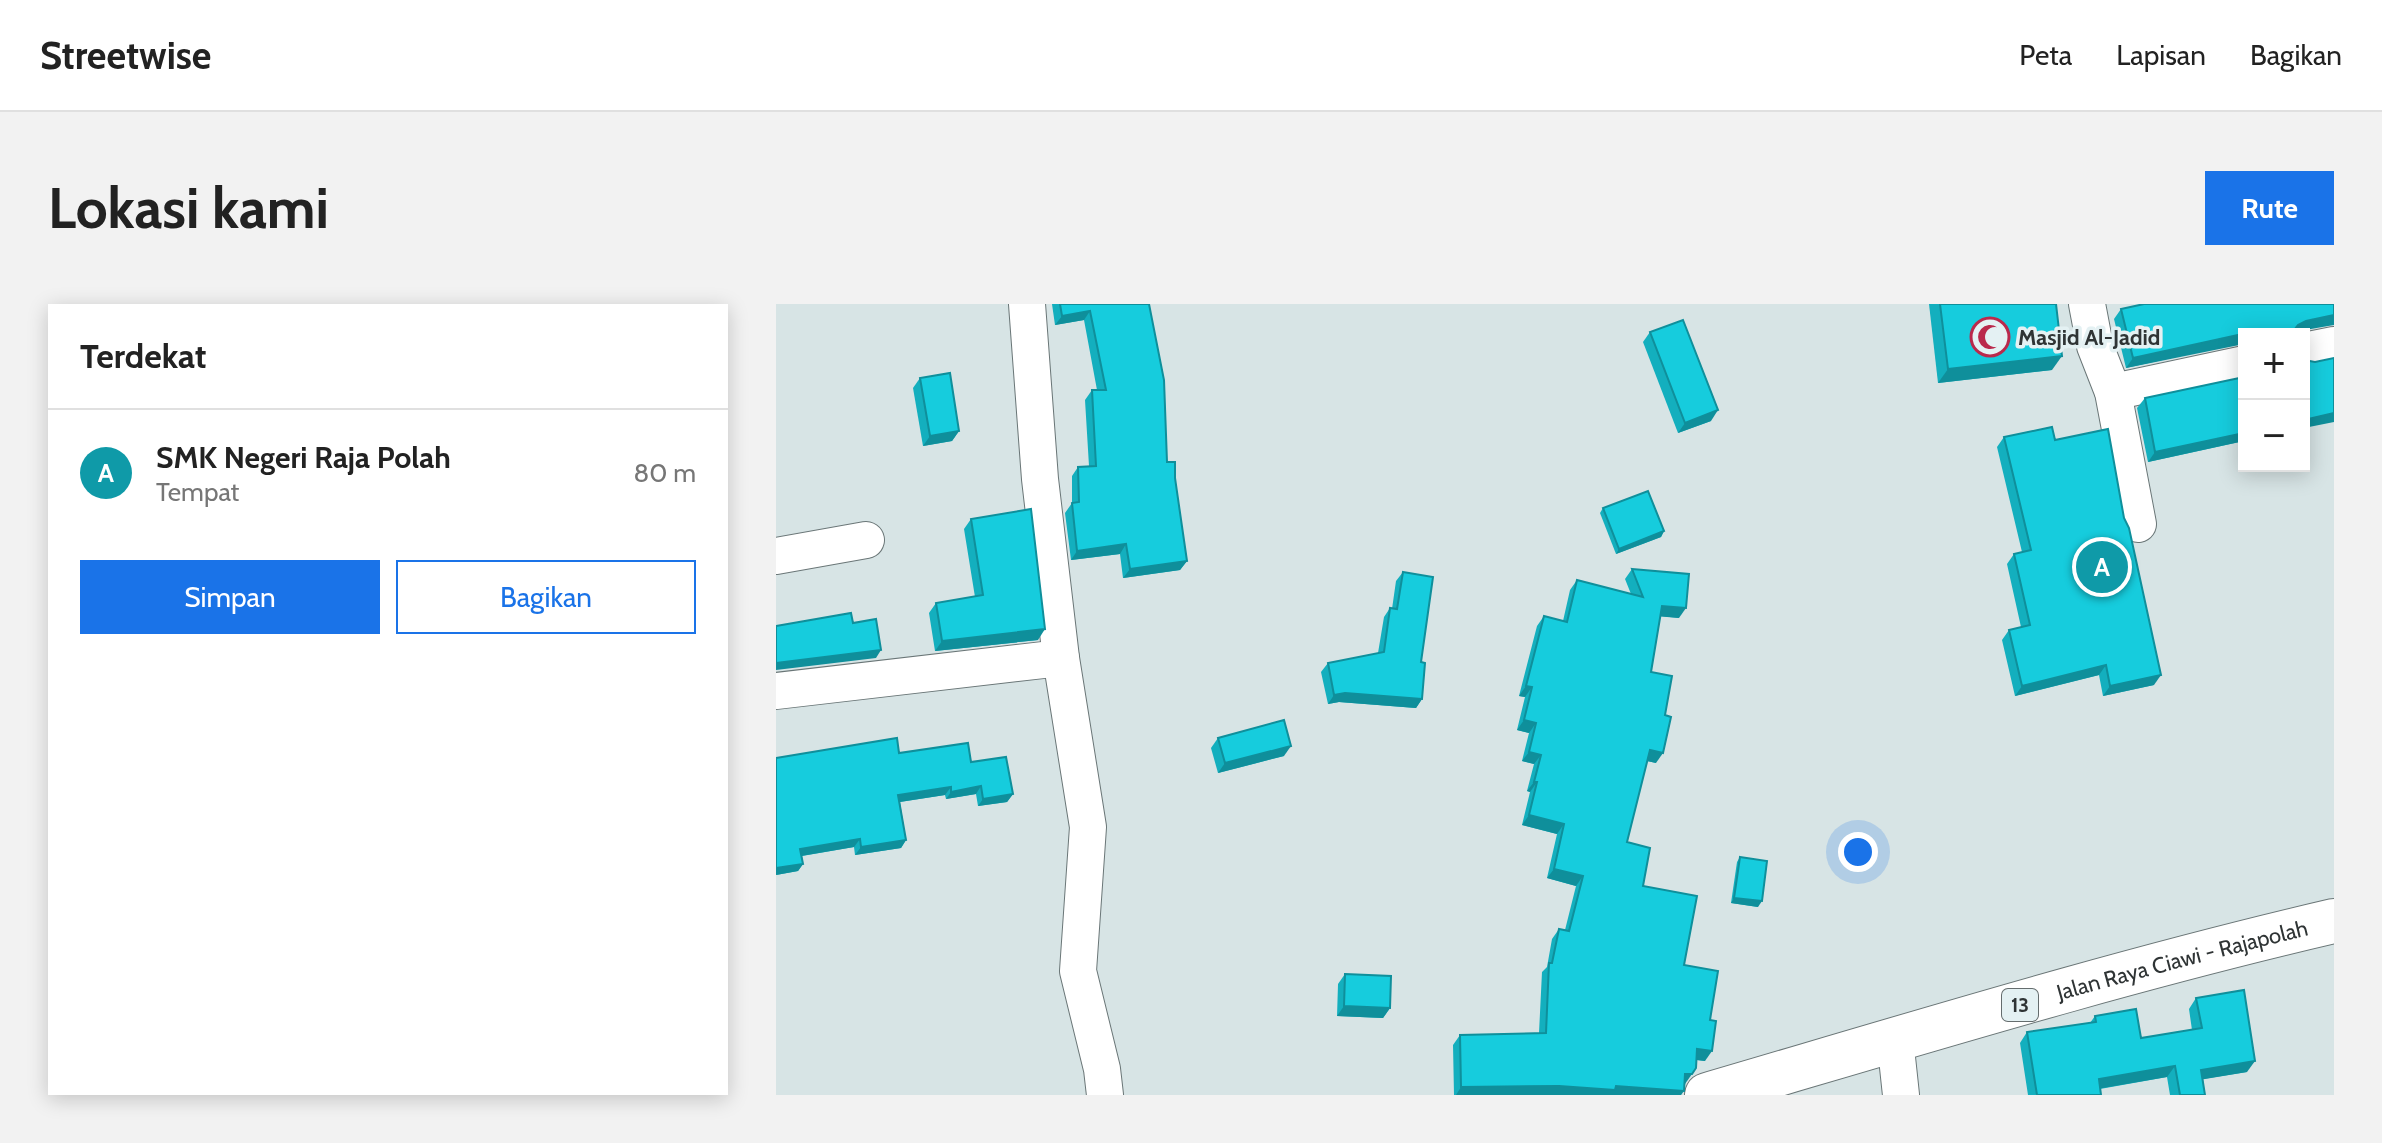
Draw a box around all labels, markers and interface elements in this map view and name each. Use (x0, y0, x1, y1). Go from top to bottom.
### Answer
text: Streetwise (40, 32, 211, 79)
text: Peta (2019, 38, 2072, 72)
text: Lapisan (2116, 38, 2206, 72)
text: Bagikan (2250, 38, 2342, 72)
button: Rute (2205, 171, 2334, 245)
text: Lokasi kami (48, 174, 329, 242)
mosque icon: Masjid Al-Jadid (1969, 316, 2011, 358)
place label: Masjid Al-Jadid (2018, 324, 2160, 351)
map controls (2238, 328, 2310, 472)
button: + (2238, 328, 2310, 400)
text: Terdekat (80, 335, 206, 377)
button: − (2238, 400, 2310, 472)
text: SMK Negeri Raja Polah (156, 439, 451, 476)
text: A (98, 457, 114, 489)
text: 80 m (633, 457, 696, 489)
text: Tempat (156, 476, 239, 508)
pin: A (2076, 537, 2128, 597)
button: Simpan (80, 560, 380, 634)
button: Bagikan (396, 560, 696, 634)
your location (1838, 832, 1878, 872)
street label: Jalan Raya Ciawi - Rajapolah (2052, 914, 2311, 1006)
road number: 13 (2002, 989, 2038, 1021)

